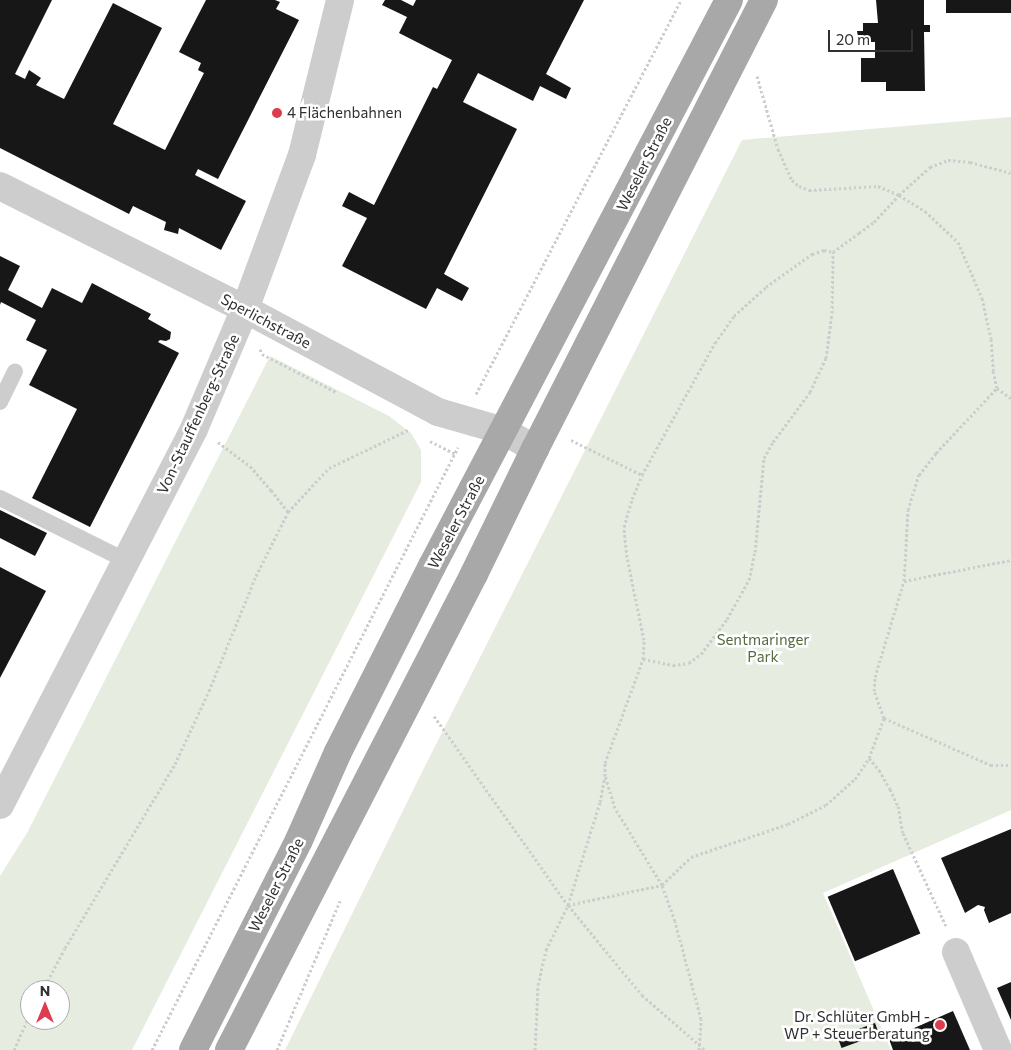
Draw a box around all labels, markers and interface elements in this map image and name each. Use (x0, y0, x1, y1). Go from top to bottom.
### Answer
scale bar (831, 20, 916, 52)
text: 20 m (836, 30, 870, 48)
place label: 4 Flächenbahnen (287, 104, 402, 122)
marker: 4 Flächenbahnen (271, 107, 283, 119)
street label: Weseler Straße (613, 114, 675, 214)
street label: Sperlichstraße (218, 290, 314, 352)
street label: Von-Stauffenberg-Straße (153, 331, 243, 497)
street label: Weseler Straße (424, 472, 488, 572)
park label: Sentmaringer Park (717, 630, 809, 665)
street label: Weseler Straße (245, 835, 307, 935)
north arrow (20, 980, 70, 1030)
text: N (40, 982, 50, 999)
place label: Dr. Schlüter GmbH - WP + Steuerberatung (784, 1007, 930, 1042)
marker: Dr. Schlüter GmbH - WP + Steuerberatung (934, 1019, 946, 1031)

